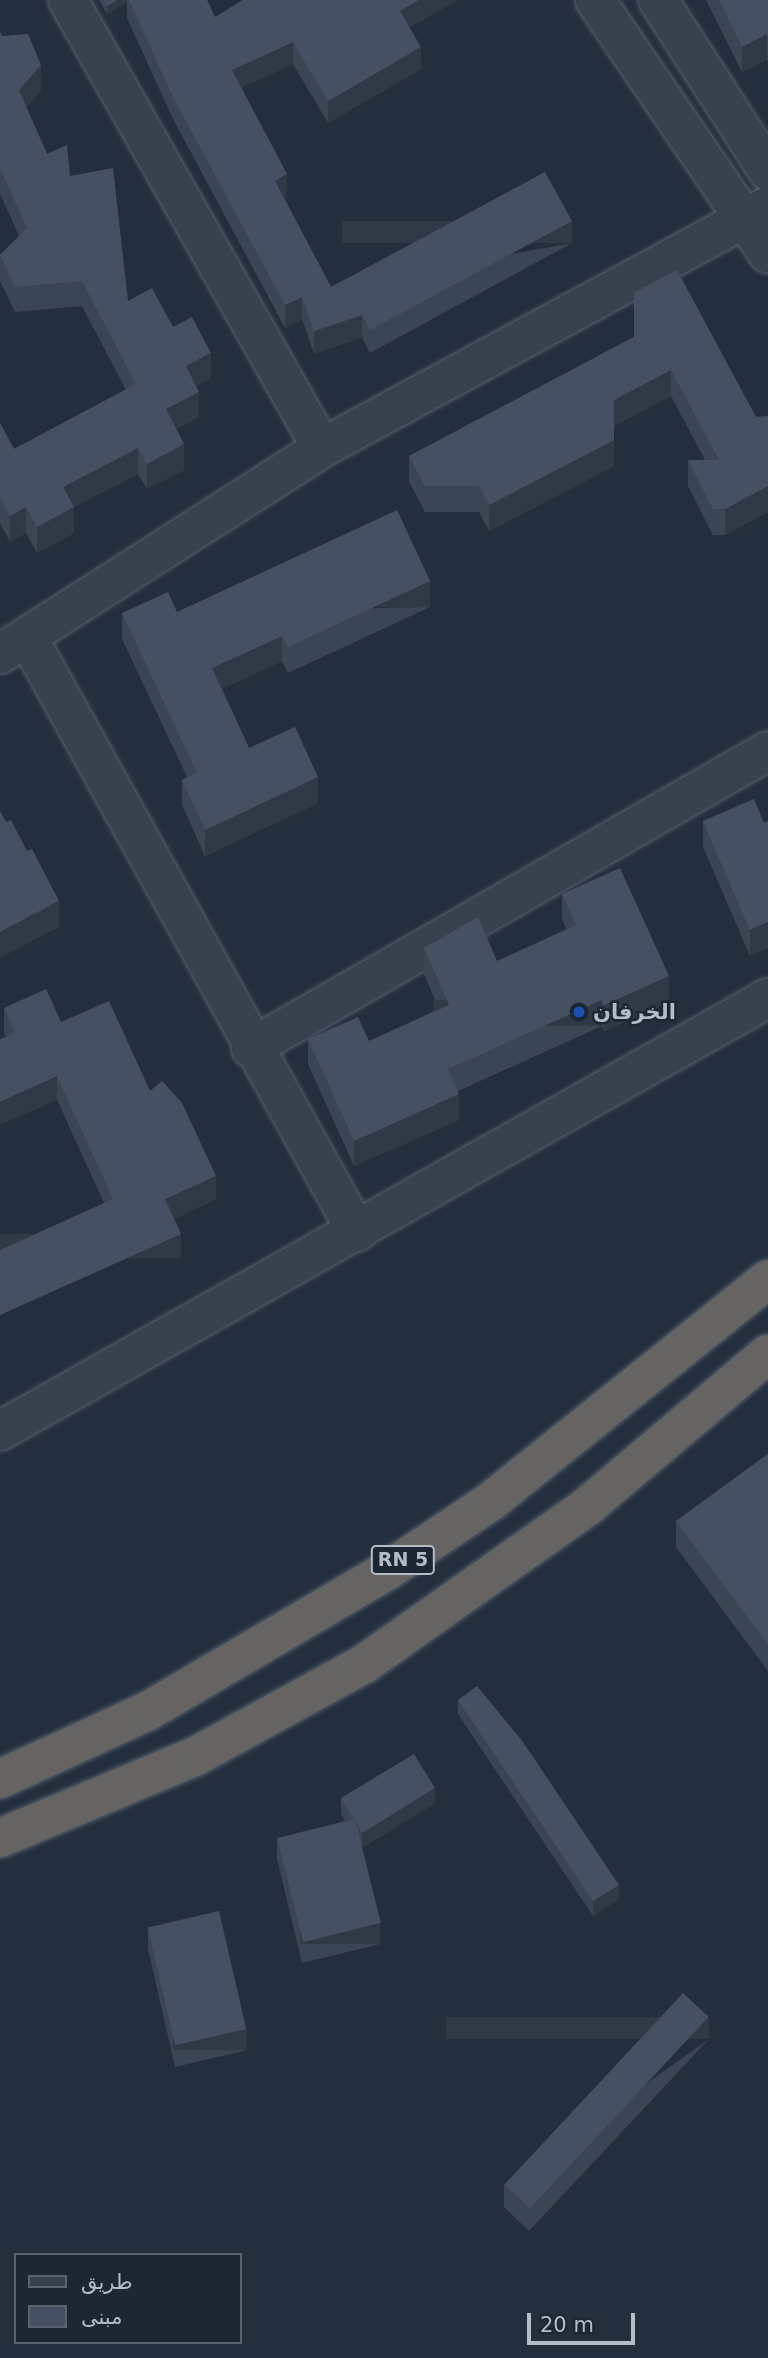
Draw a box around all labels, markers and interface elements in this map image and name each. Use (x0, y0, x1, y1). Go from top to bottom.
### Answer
place label: الخرفان (593, 999, 676, 1025)
marker: الخرفان (571, 1004, 587, 1020)
road number: RN 5 (370, 1544, 436, 1576)
legend (14, 2253, 242, 2344)
text: طريق (81, 2270, 133, 2294)
scale bar (530, 2298, 638, 2342)
text: مبنى (81, 2305, 122, 2329)
text: 20 m (540, 2313, 594, 2337)

